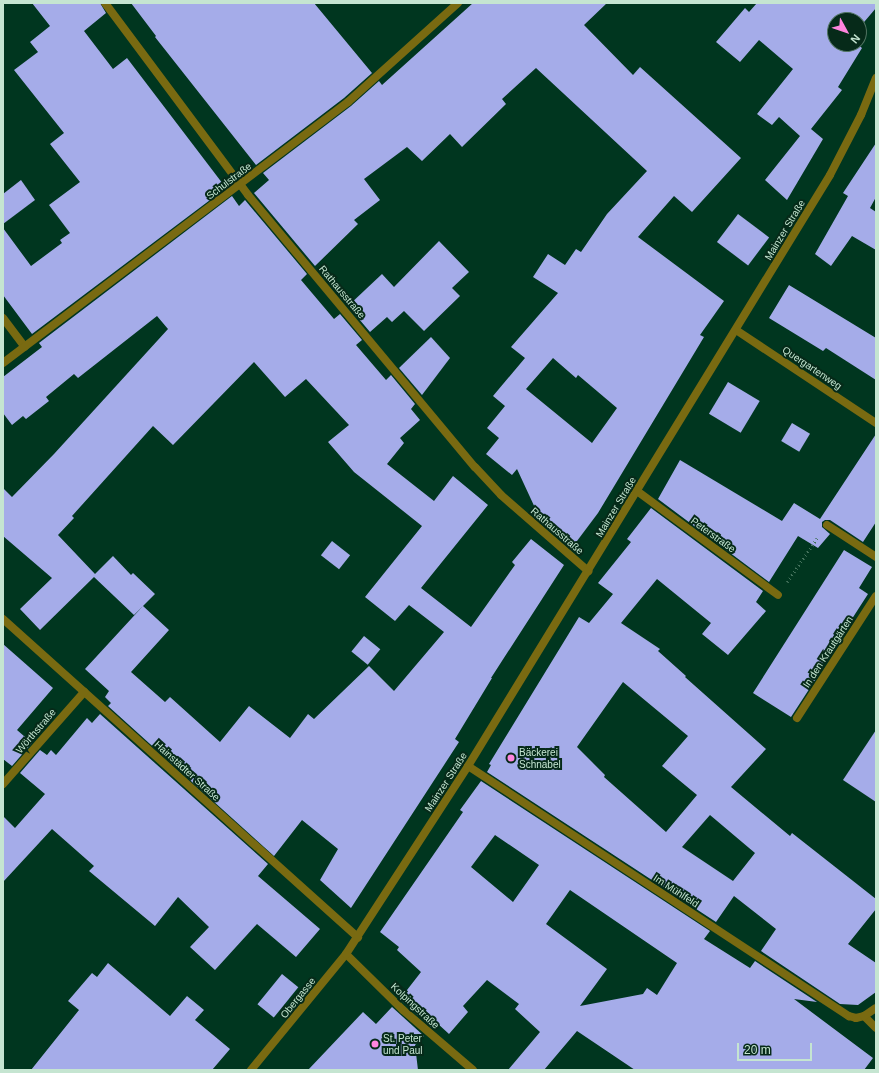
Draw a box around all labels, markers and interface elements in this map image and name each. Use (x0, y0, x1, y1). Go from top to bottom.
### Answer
north arrow (827, 12, 867, 52)
text: N (848, 32, 863, 46)
street label: Schulstraße (204, 160, 254, 202)
street label: Mainzer Straße (762, 198, 808, 262)
street label: Rathausstraße (316, 263, 368, 321)
street label: Quergartenweg (780, 344, 844, 392)
street label: Mainzer Straße (593, 475, 639, 539)
street label: Rathausstraße (528, 505, 586, 557)
street label: Peterstraße (688, 515, 738, 555)
street label: In den Krautgärten (800, 614, 856, 690)
street label: Wörthstraße (13, 706, 59, 756)
street label: Hainstädter Straße (152, 738, 222, 804)
place label: Bäckerei Schnabel (519, 746, 561, 770)
street label: Mainzer Straße (422, 750, 470, 814)
marker: Bäckerei Schnabel (506, 753, 516, 763)
street label: Im Mühlfeld (651, 872, 701, 910)
street label: Obergasse (278, 975, 318, 1021)
street label: Kolpingstraße (388, 981, 442, 1031)
place label: St. Peter und Paul (383, 1032, 422, 1056)
scale bar (739, 1035, 814, 1061)
marker: St. Peter und Paul (370, 1039, 380, 1049)
text: 20 m (744, 1043, 771, 1057)

